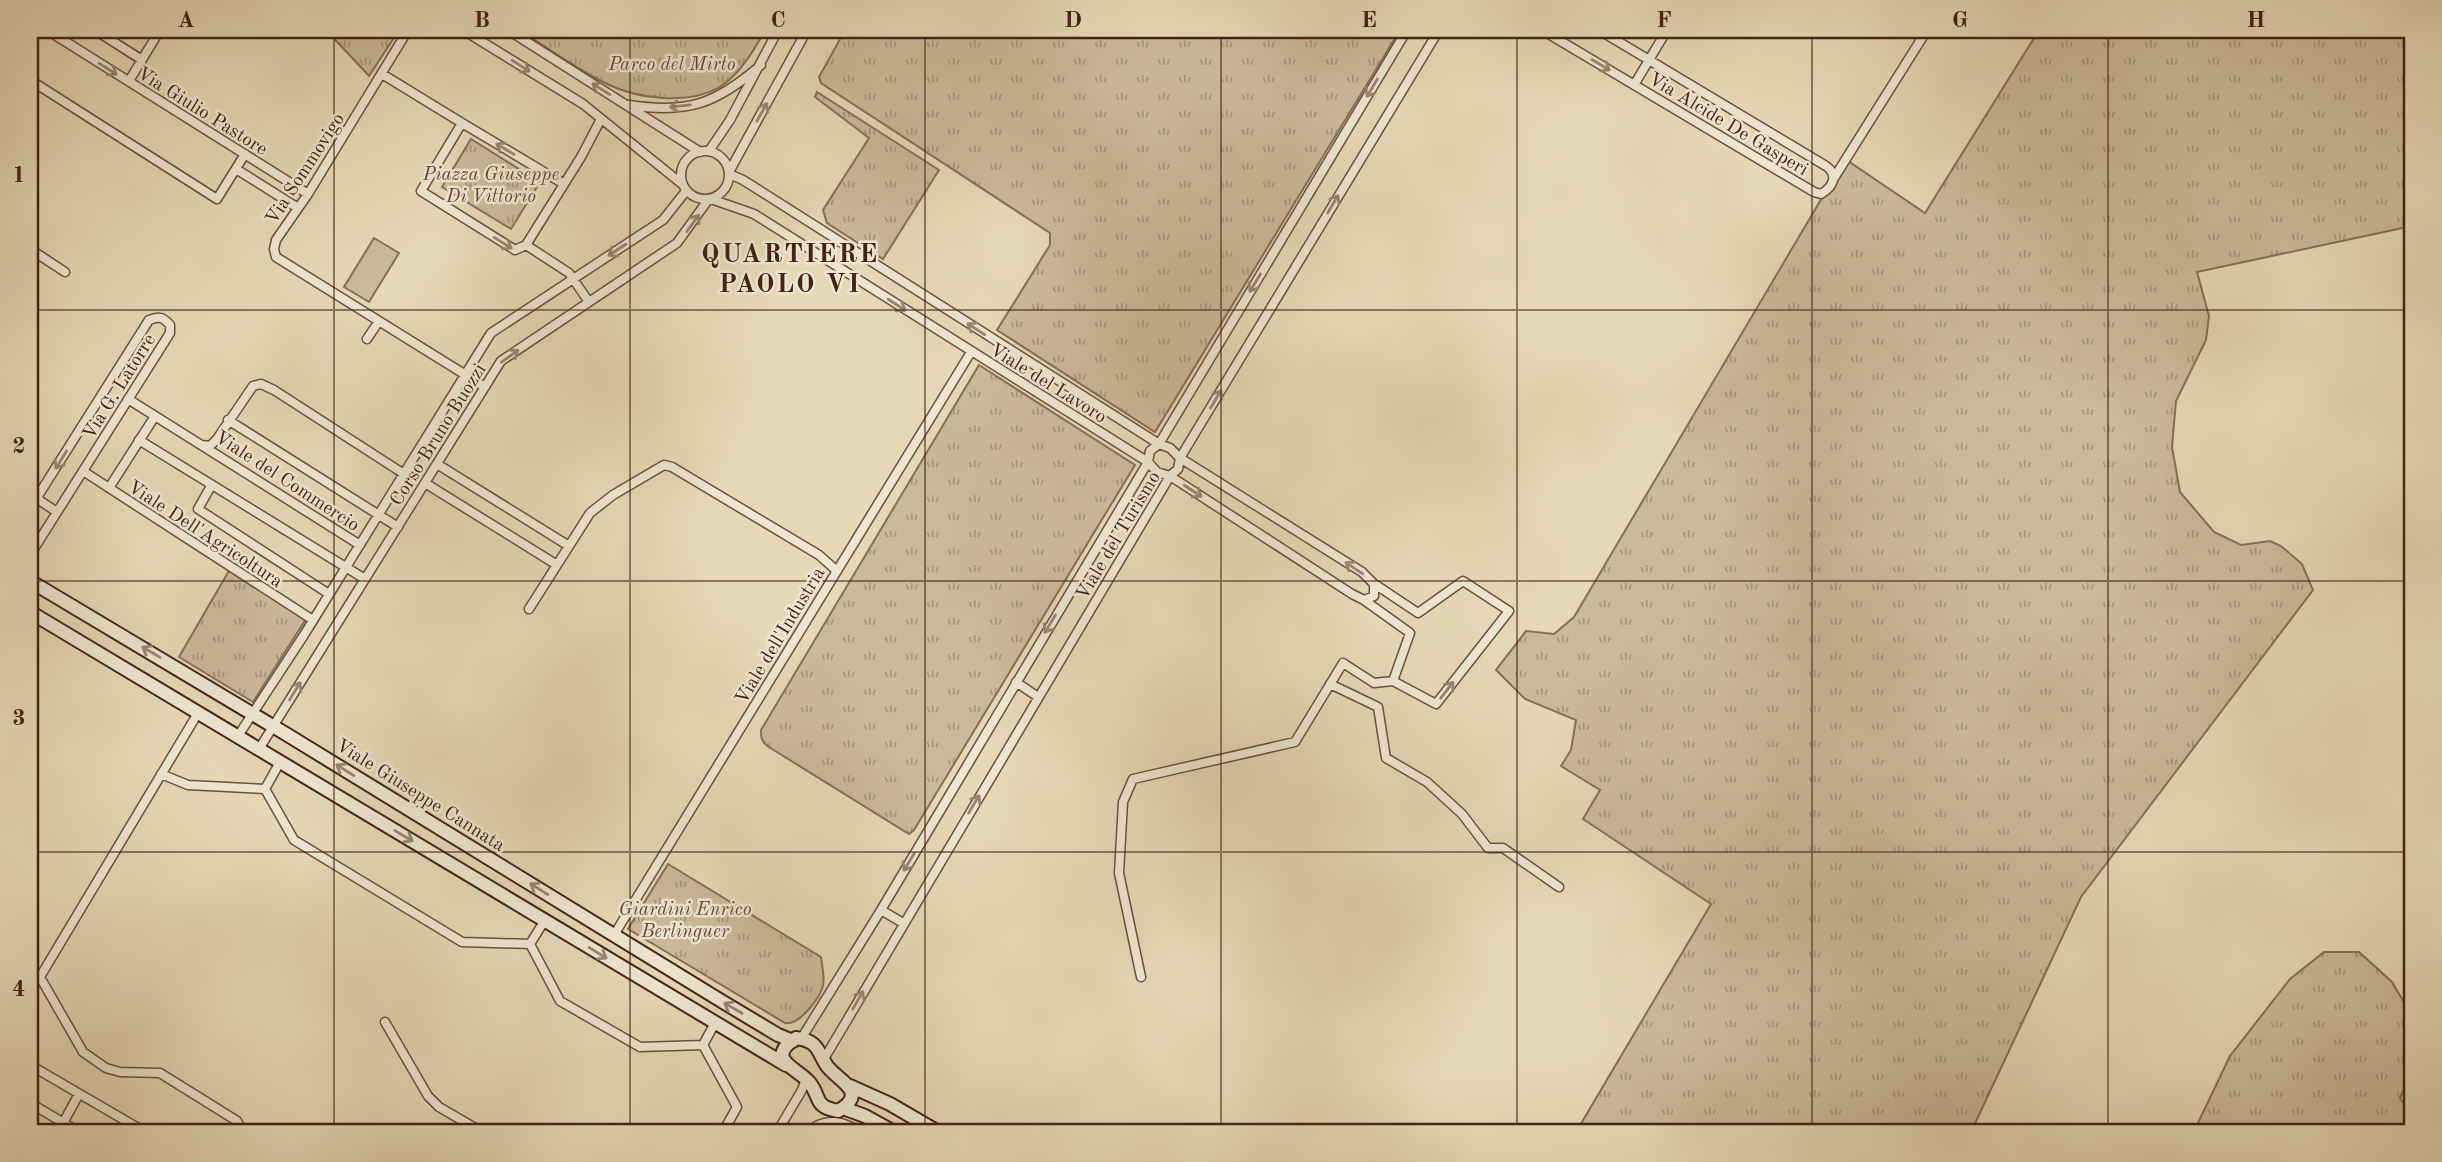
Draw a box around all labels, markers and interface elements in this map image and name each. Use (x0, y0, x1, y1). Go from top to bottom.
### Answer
text: A (177, 9, 195, 32)
text: B (474, 9, 490, 32)
text: C (770, 9, 786, 32)
text: D (1064, 9, 1082, 32)
text: E (1361, 9, 1377, 32)
text: F (1656, 9, 1672, 32)
text: G (1952, 9, 1968, 32)
text: H (2247, 9, 2265, 32)
park label: Parco del Mirto (607, 56, 736, 75)
one-way arrow (1591, 58, 1611, 72)
one-way arrow (511, 59, 531, 73)
one-way arrow (98, 62, 118, 76)
street label: Via Giulio Pastore (133, 64, 270, 160)
street label: Via Alcide De Gasperi (1645, 70, 1811, 180)
one-way arrow (1365, 78, 1379, 98)
one-way arrow (592, 81, 612, 95)
one-way arrow (669, 100, 692, 113)
one-way arrow (756, 102, 769, 123)
street label: Via Sommovigo (263, 110, 349, 228)
one-way arrow (496, 141, 516, 155)
text: 1 (12, 164, 26, 187)
park label: Piazza Giuseppe Di Vittorio (422, 166, 559, 207)
one-way arrow (1327, 195, 1341, 215)
one-way arrow (685, 214, 700, 233)
one-way arrow (493, 236, 513, 250)
district label: QUARTIERE PAOLO VI (701, 242, 879, 298)
one-way arrow (607, 244, 627, 258)
one-way arrow (1248, 273, 1262, 293)
one-way arrow (887, 298, 907, 312)
one-way arrow (966, 322, 986, 336)
street label: Via G. Latorre (80, 331, 160, 443)
street label: Viale del Lavoro (986, 341, 1110, 428)
one-way arrow (500, 349, 519, 363)
street label: Corso Bruno Buozzi (388, 361, 491, 510)
one-way arrow (1209, 390, 1223, 410)
street label: Viale del Commercio (211, 428, 362, 536)
text: 2 (12, 435, 26, 458)
one-way arrow (53, 449, 67, 469)
street label: Viale del Turismo (1073, 469, 1165, 604)
street label: Viale Dell'Agricoltura (124, 478, 286, 593)
one-way arrow (1183, 483, 1202, 498)
one-way arrow (1345, 560, 1364, 575)
street label: Viale dell'Industria (733, 564, 830, 708)
one-way arrow (1043, 614, 1057, 634)
one-way arrow (141, 645, 161, 659)
one-way arrow (1439, 681, 1454, 699)
one-way arrow (289, 682, 303, 702)
text: 3 (12, 707, 26, 730)
street label: Viale Giuseppe Cannata (332, 736, 508, 856)
one-way arrow (336, 763, 356, 777)
one-way arrow (967, 795, 981, 815)
one-way arrow (393, 829, 413, 843)
one-way arrow (902, 852, 916, 872)
one-way arrow (530, 882, 550, 896)
park label: Giardini Enrico Berlinguer (618, 901, 752, 942)
one-way arrow (588, 947, 608, 961)
text: 4 (12, 978, 26, 1001)
one-way arrow (851, 990, 865, 1010)
one-way arrow (723, 1001, 744, 1014)

